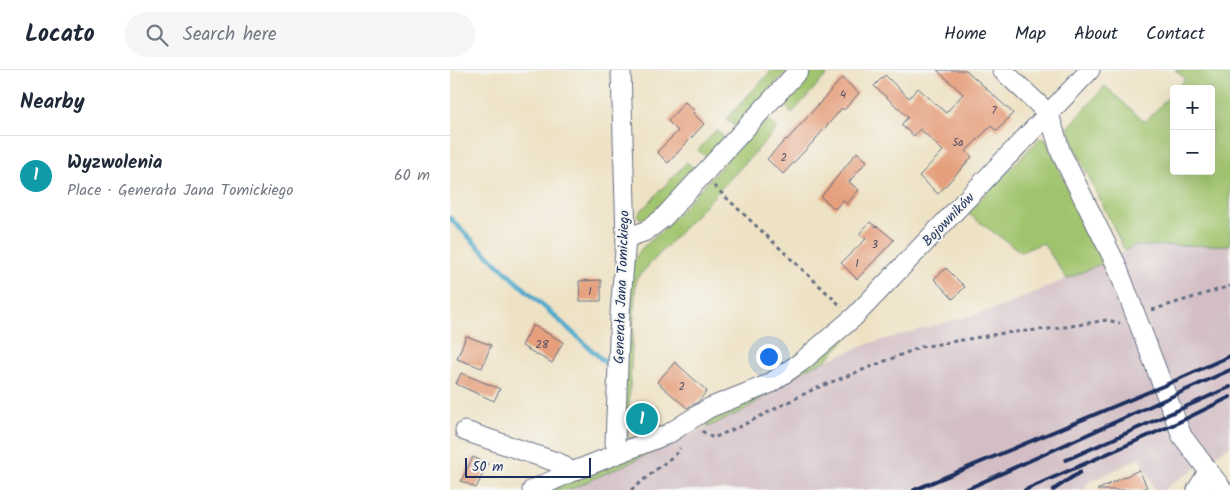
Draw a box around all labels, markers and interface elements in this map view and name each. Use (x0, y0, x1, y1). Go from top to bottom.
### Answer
search box (125, 12, 475, 57)
text: Locato (25, 15, 95, 54)
text: Search here (183, 20, 276, 50)
text: Home (944, 20, 987, 49)
text: Map (1015, 20, 1046, 49)
text: About (1074, 20, 1118, 49)
text: Contact (1146, 20, 1205, 49)
icon: search (143, 21, 171, 49)
map controls (1170, 85, 1215, 175)
button: + (1170, 85, 1215, 130)
text: Nearby (20, 86, 85, 119)
house number: 4 (840, 86, 846, 104)
house number: 7 (991, 102, 997, 120)
button: − (1170, 130, 1215, 175)
house number: 5a (952, 134, 964, 152)
text: Wyzwolenia (67, 148, 163, 178)
house number: 2 (781, 149, 787, 167)
text: 1 (34, 163, 38, 188)
text: 60 m (394, 163, 430, 188)
text: Place · Generała Jana Tomickiego (67, 178, 294, 203)
street label: Bojowników (917, 187, 981, 252)
street label: Generała Jana Tomickiego (608, 210, 636, 364)
house number: 3 (872, 236, 878, 254)
house number: 1 (855, 255, 859, 273)
house number: 1 (588, 283, 592, 301)
house number: 28 (535, 336, 549, 354)
your location (756, 344, 782, 370)
house number: 2 (679, 378, 685, 396)
pin: 1 (626, 400, 658, 438)
scale bar (465, 455, 591, 478)
text: 50 m (472, 456, 503, 478)

